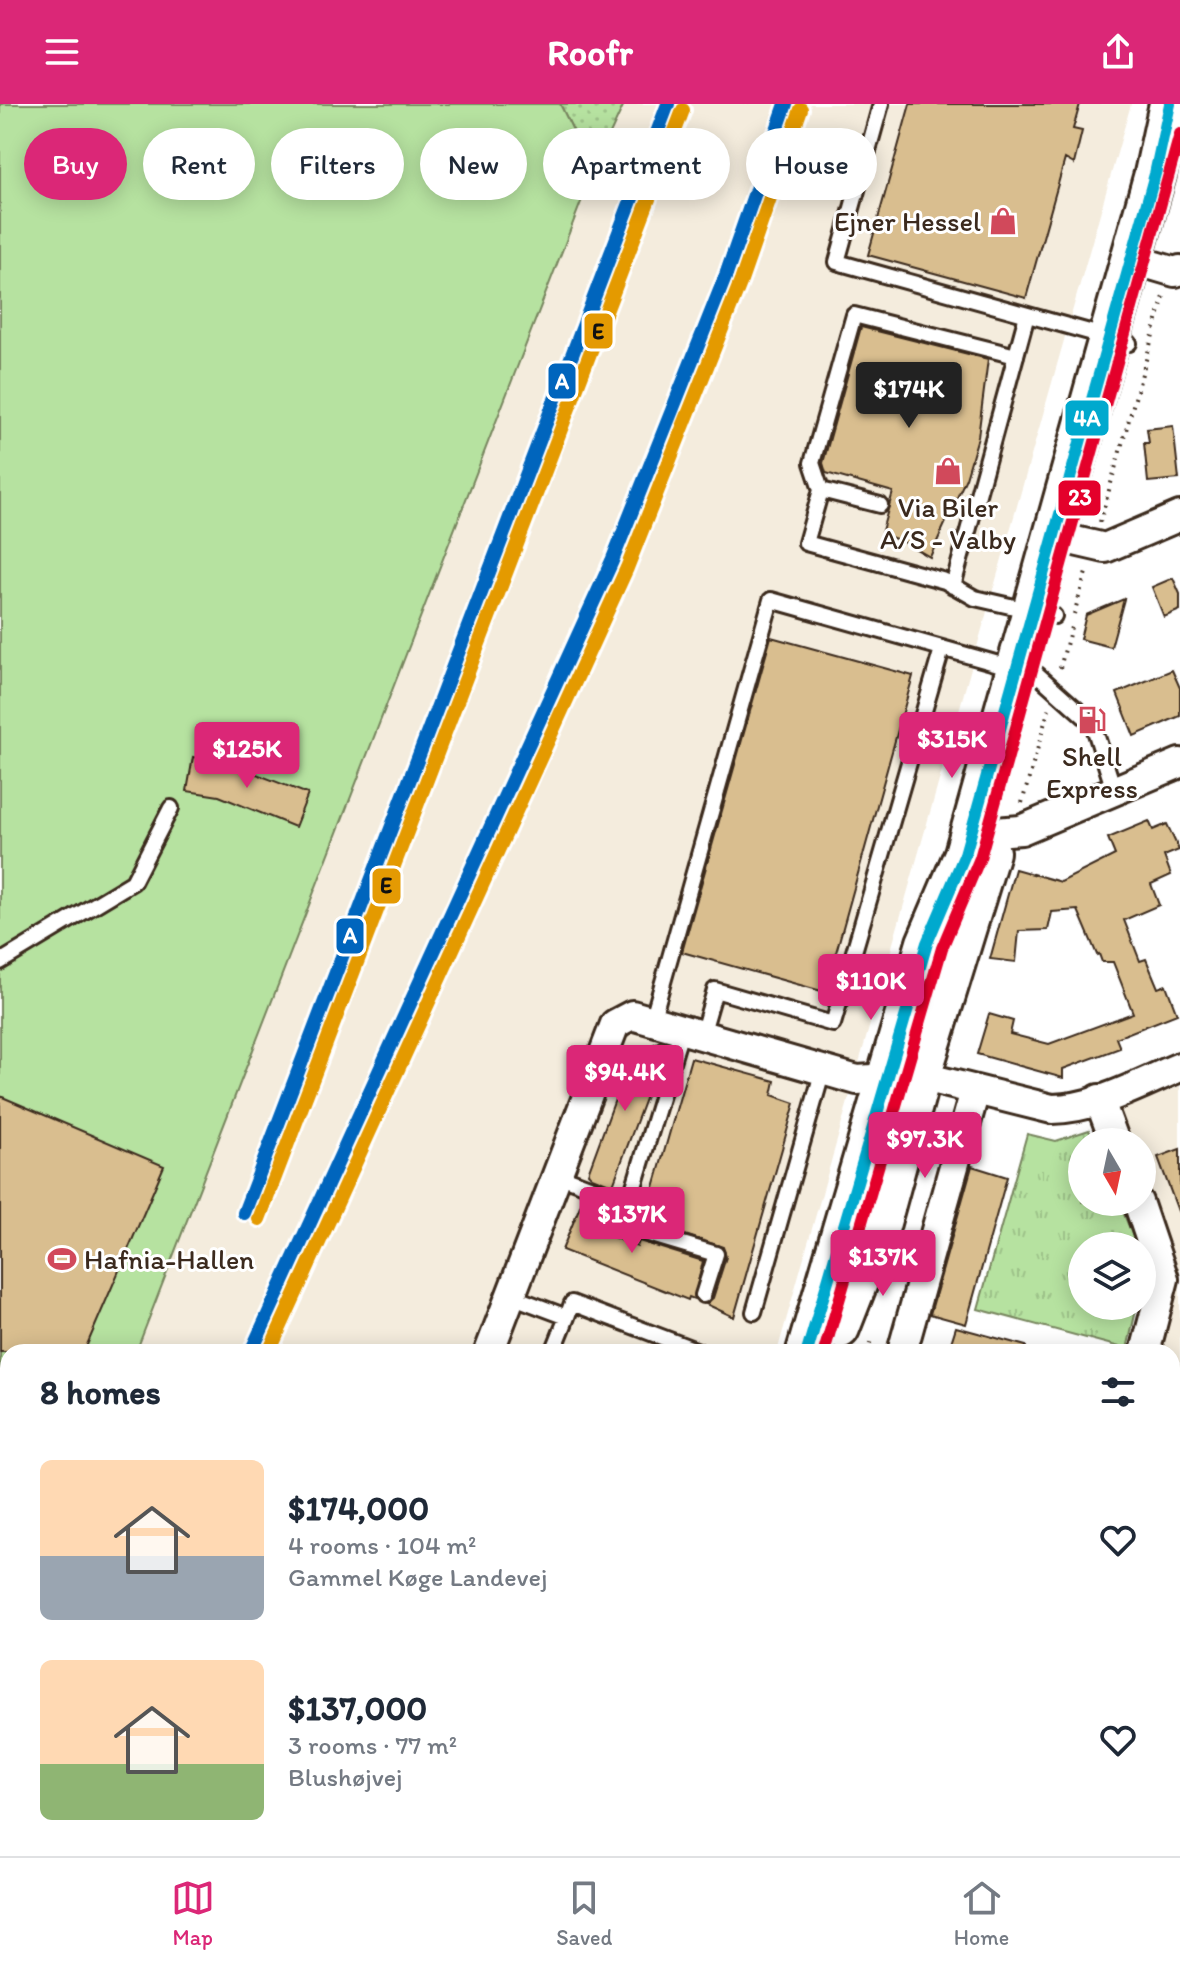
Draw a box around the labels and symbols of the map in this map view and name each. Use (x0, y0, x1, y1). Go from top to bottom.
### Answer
place label: Ejner Hessel (834, 204, 981, 238)
shop icon: Ejner Hessel (988, 206, 1018, 236)
line badge: E (583, 312, 614, 350)
text: E (592, 318, 604, 345)
line badge: A (547, 362, 577, 400)
pin: $174K (853, 362, 965, 430)
text: A (554, 368, 570, 395)
line badge: 4A (1064, 399, 1110, 437)
text: 4A (1073, 405, 1102, 432)
shop icon: Via Biler A/S - Valby (933, 456, 963, 486)
line badge: 23 (1057, 479, 1102, 517)
text: 23 (1068, 484, 1092, 511)
place label: Via Biler A/S - Valby (880, 490, 1016, 556)
fuel station icon: Shell Express (1077, 705, 1107, 735)
pin: $315K (896, 712, 1008, 780)
pin: $125K (191, 722, 303, 790)
place label: Shell Express (1046, 739, 1138, 805)
line badge: E (371, 867, 402, 905)
text: E (380, 872, 392, 899)
line badge: A (335, 917, 365, 955)
text: A (342, 922, 358, 949)
pin: $110K (815, 954, 927, 1022)
pin: $94.4K (560, 1045, 690, 1113)
pin: $97.3K (860, 1112, 990, 1180)
north arrow (1068, 1128, 1156, 1216)
pin: $137K (576, 1187, 688, 1255)
pin: $137K (827, 1230, 939, 1298)
place label: Hafnia-Hallen (84, 1242, 254, 1276)
sports icon: Hafnia-Hallen (47, 1244, 77, 1274)

